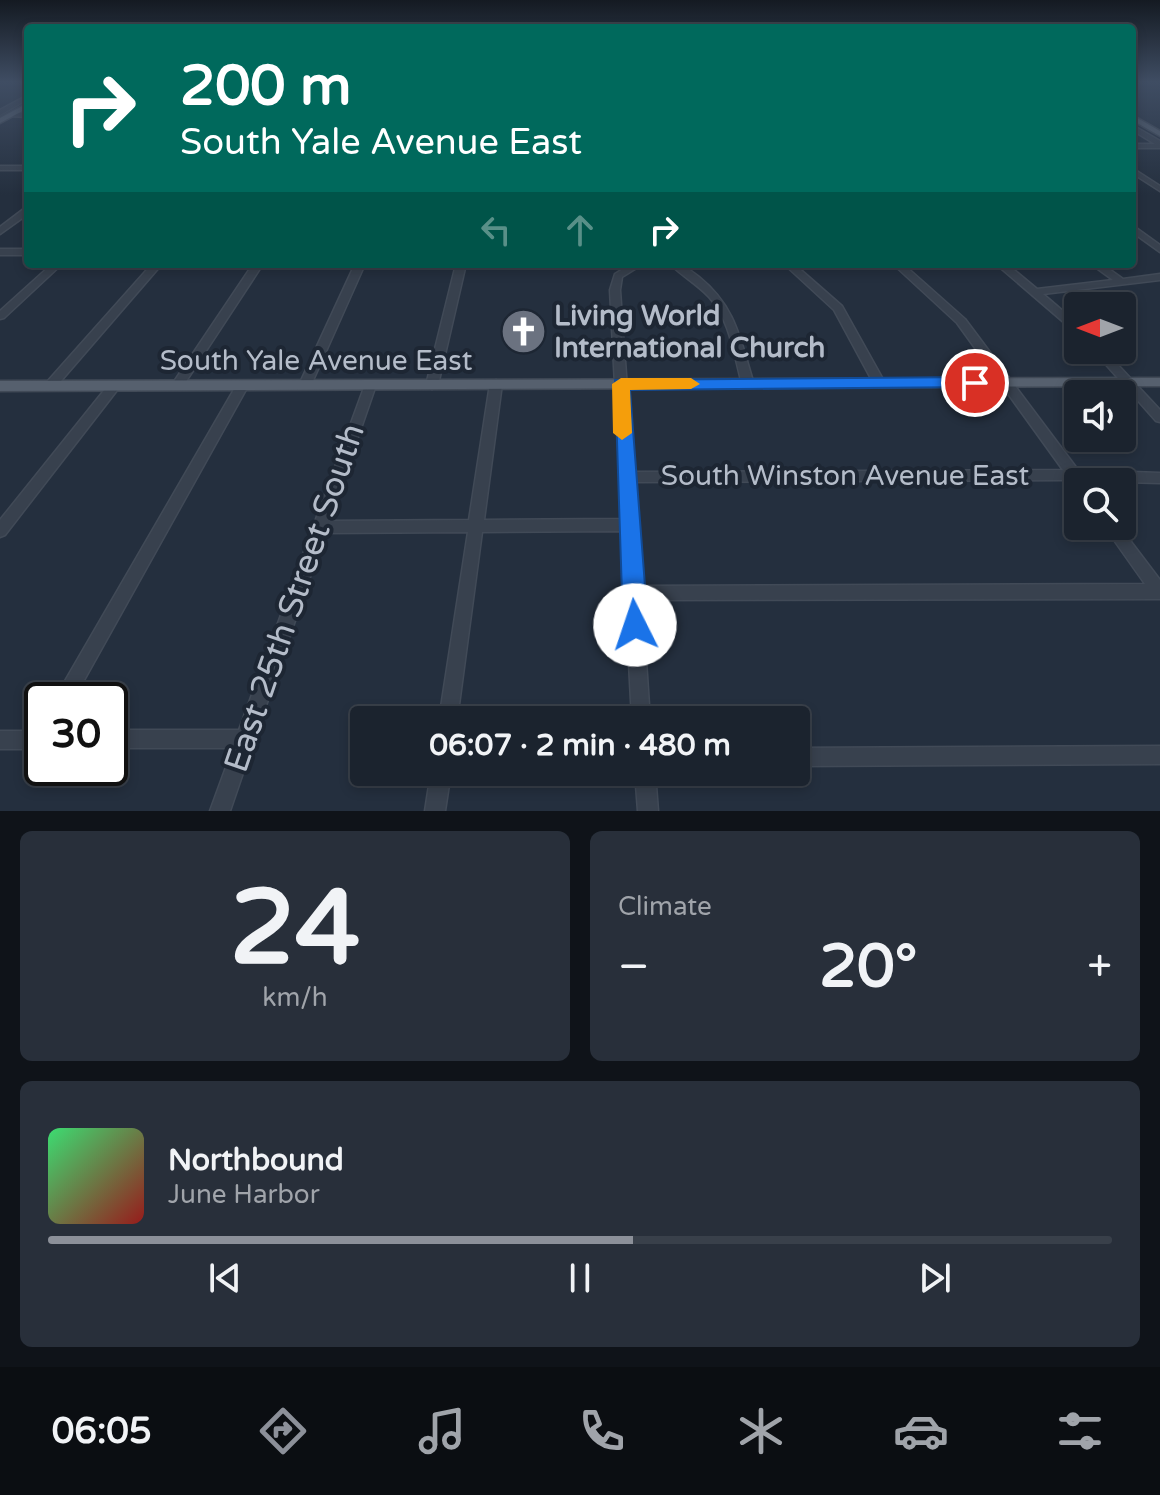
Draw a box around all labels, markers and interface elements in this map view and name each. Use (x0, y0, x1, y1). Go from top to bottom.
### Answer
text: 200 m (180, 53, 351, 120)
icon: right (48, 56, 152, 160)
text: South Yale Avenue East (180, 121, 582, 164)
icon: left (474, 208, 518, 252)
icon: ahead (558, 208, 602, 252)
icon: right (642, 208, 686, 252)
north arrow (1064, 292, 1136, 364)
map controls (1064, 292, 1136, 540)
place label: Living World International Church (554, 299, 825, 365)
church icon: Living World International Church (499, 308, 547, 356)
street label: South Yale Avenue East (160, 344, 473, 378)
pin (941, 349, 1009, 417)
icon: arrive (953, 361, 997, 405)
button: sound (1064, 380, 1136, 452)
street label: East 25th Street South (216, 418, 374, 778)
street label: South Winston Avenue East (661, 459, 1030, 493)
button: search (1064, 468, 1136, 540)
position arrow (593, 583, 677, 667)
speed limit sign: 30 (24, 682, 128, 786)
text: 06:07 · 2 min · 480 m (429, 727, 731, 764)
text: 24 (230, 867, 360, 992)
text: Climate (618, 891, 712, 922)
text: 20° (819, 931, 917, 1003)
text: − (618, 941, 649, 994)
text: + (1087, 941, 1112, 994)
text: km/h (262, 982, 328, 1013)
text: Northbound (168, 1142, 344, 1179)
text: June Harbor (168, 1179, 320, 1210)
icon: previous (203, 1256, 247, 1300)
icon: pause (558, 1256, 602, 1300)
icon: next (913, 1256, 957, 1300)
icon: directions (255, 1403, 311, 1459)
icon: music (414, 1403, 470, 1459)
icon: phone (574, 1403, 630, 1459)
icon: climate (733, 1403, 789, 1459)
icon: car (893, 1403, 949, 1459)
icon: filters (1052, 1403, 1108, 1459)
text: 06:05 (52, 1410, 152, 1453)

